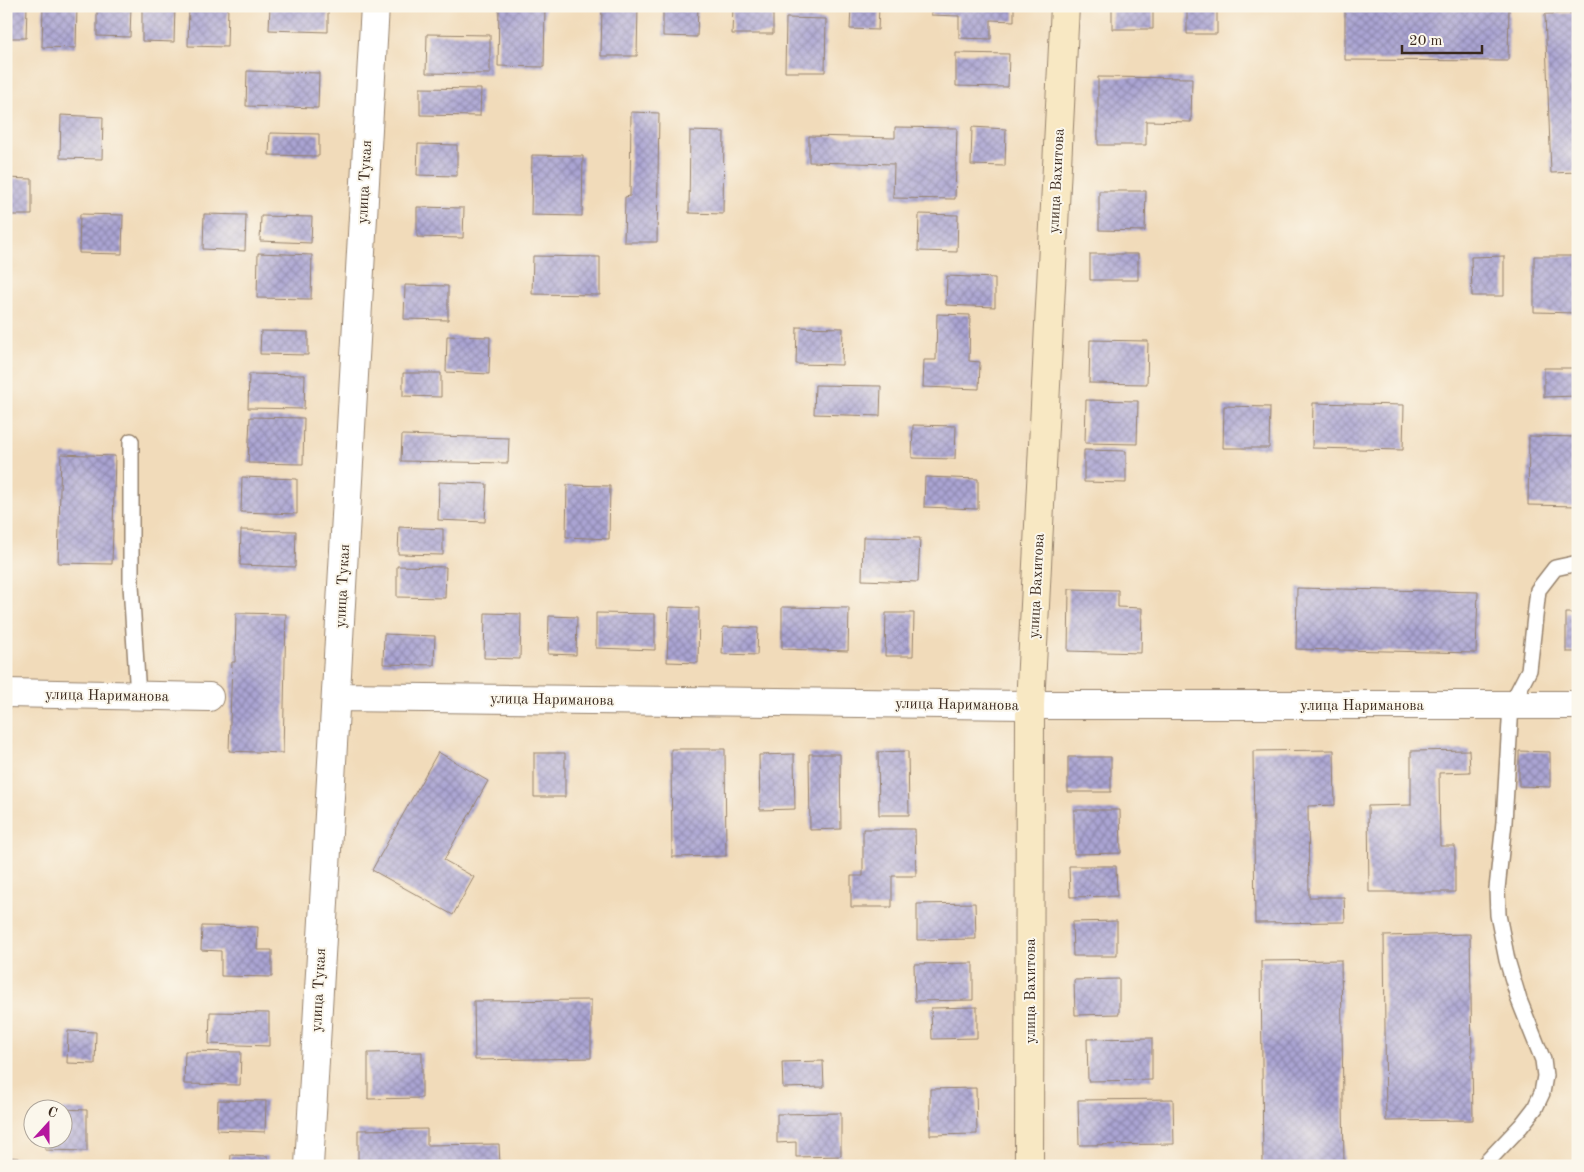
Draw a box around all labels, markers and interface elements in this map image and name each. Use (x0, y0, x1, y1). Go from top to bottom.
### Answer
scale bar (1402, 22, 1482, 54)
text: 20 m (1409, 34, 1443, 49)
street label: улица Вахитова (1047, 128, 1068, 234)
street label: улица Тукая (356, 140, 375, 224)
street label: улица Вахитова (1027, 533, 1048, 639)
street label: улица Тукая (334, 544, 353, 628)
street label: улица Нариманова (45, 688, 170, 705)
street label: улица Нариманова (490, 692, 615, 709)
street label: улица Нариманова (895, 697, 1020, 714)
street label: улица Нариманова (1300, 699, 1425, 714)
street label: улица Вахитова (1024, 938, 1039, 1044)
street label: улица Тукая (310, 948, 329, 1032)
north arrow (22, 1100, 72, 1150)
text: С (45, 1105, 59, 1121)

